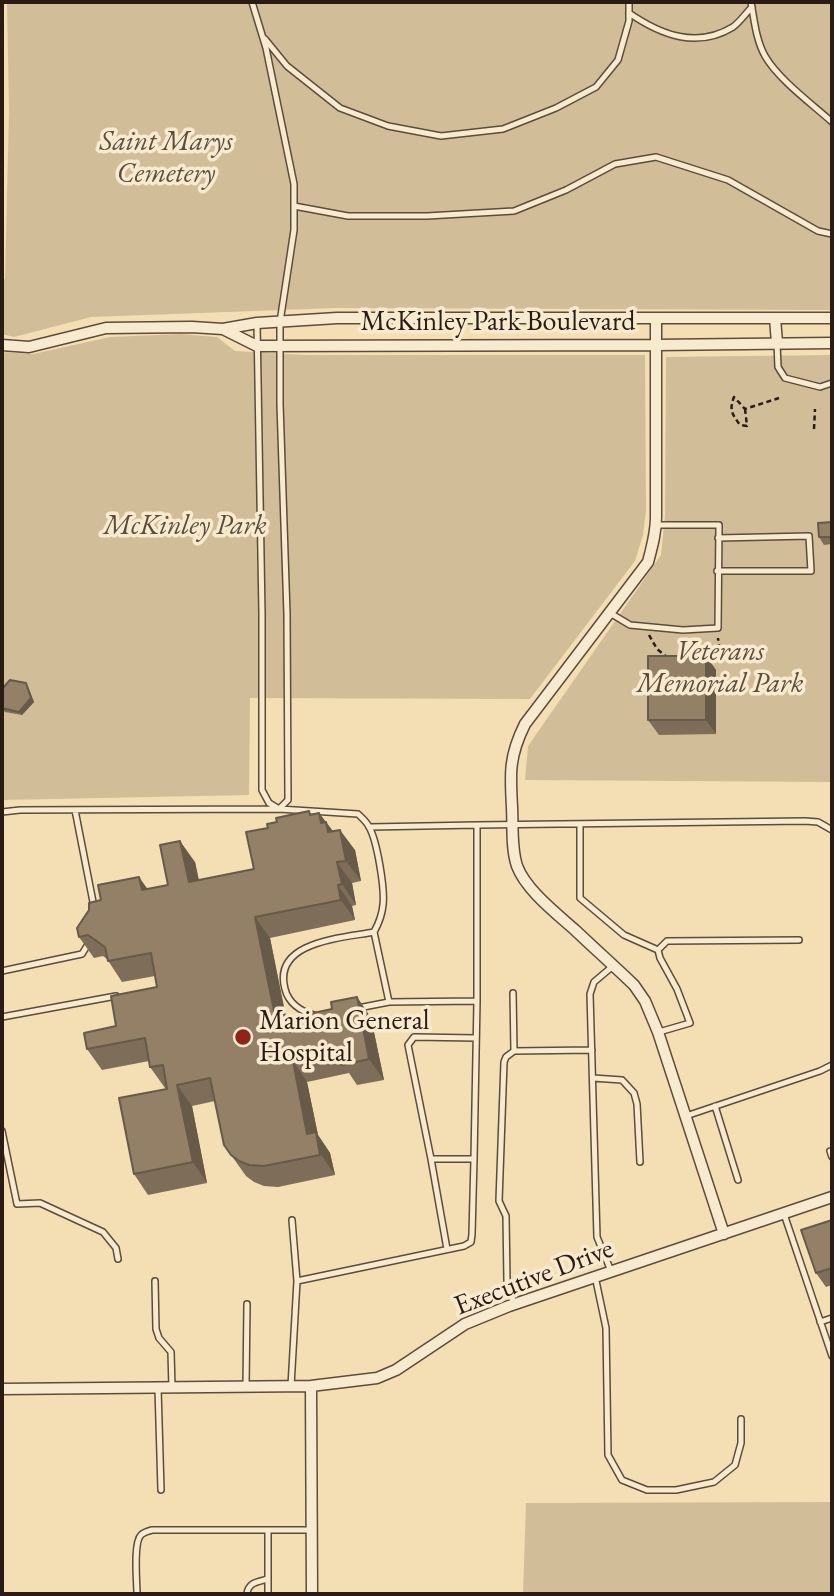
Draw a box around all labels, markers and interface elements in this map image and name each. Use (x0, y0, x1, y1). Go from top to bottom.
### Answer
park label: Saint Marys Cemetery (99, 125, 233, 191)
street label: McKinley Park Boulevard (361, 305, 635, 339)
park label: McKinley Park (103, 509, 267, 543)
park label: Veterans Memorial Park (637, 635, 803, 701)
place label: Marion General Hospital (259, 1004, 430, 1070)
marker: Marion General Hospital (233, 1027, 253, 1047)
street label: Executive Drive (450, 1232, 618, 1324)

